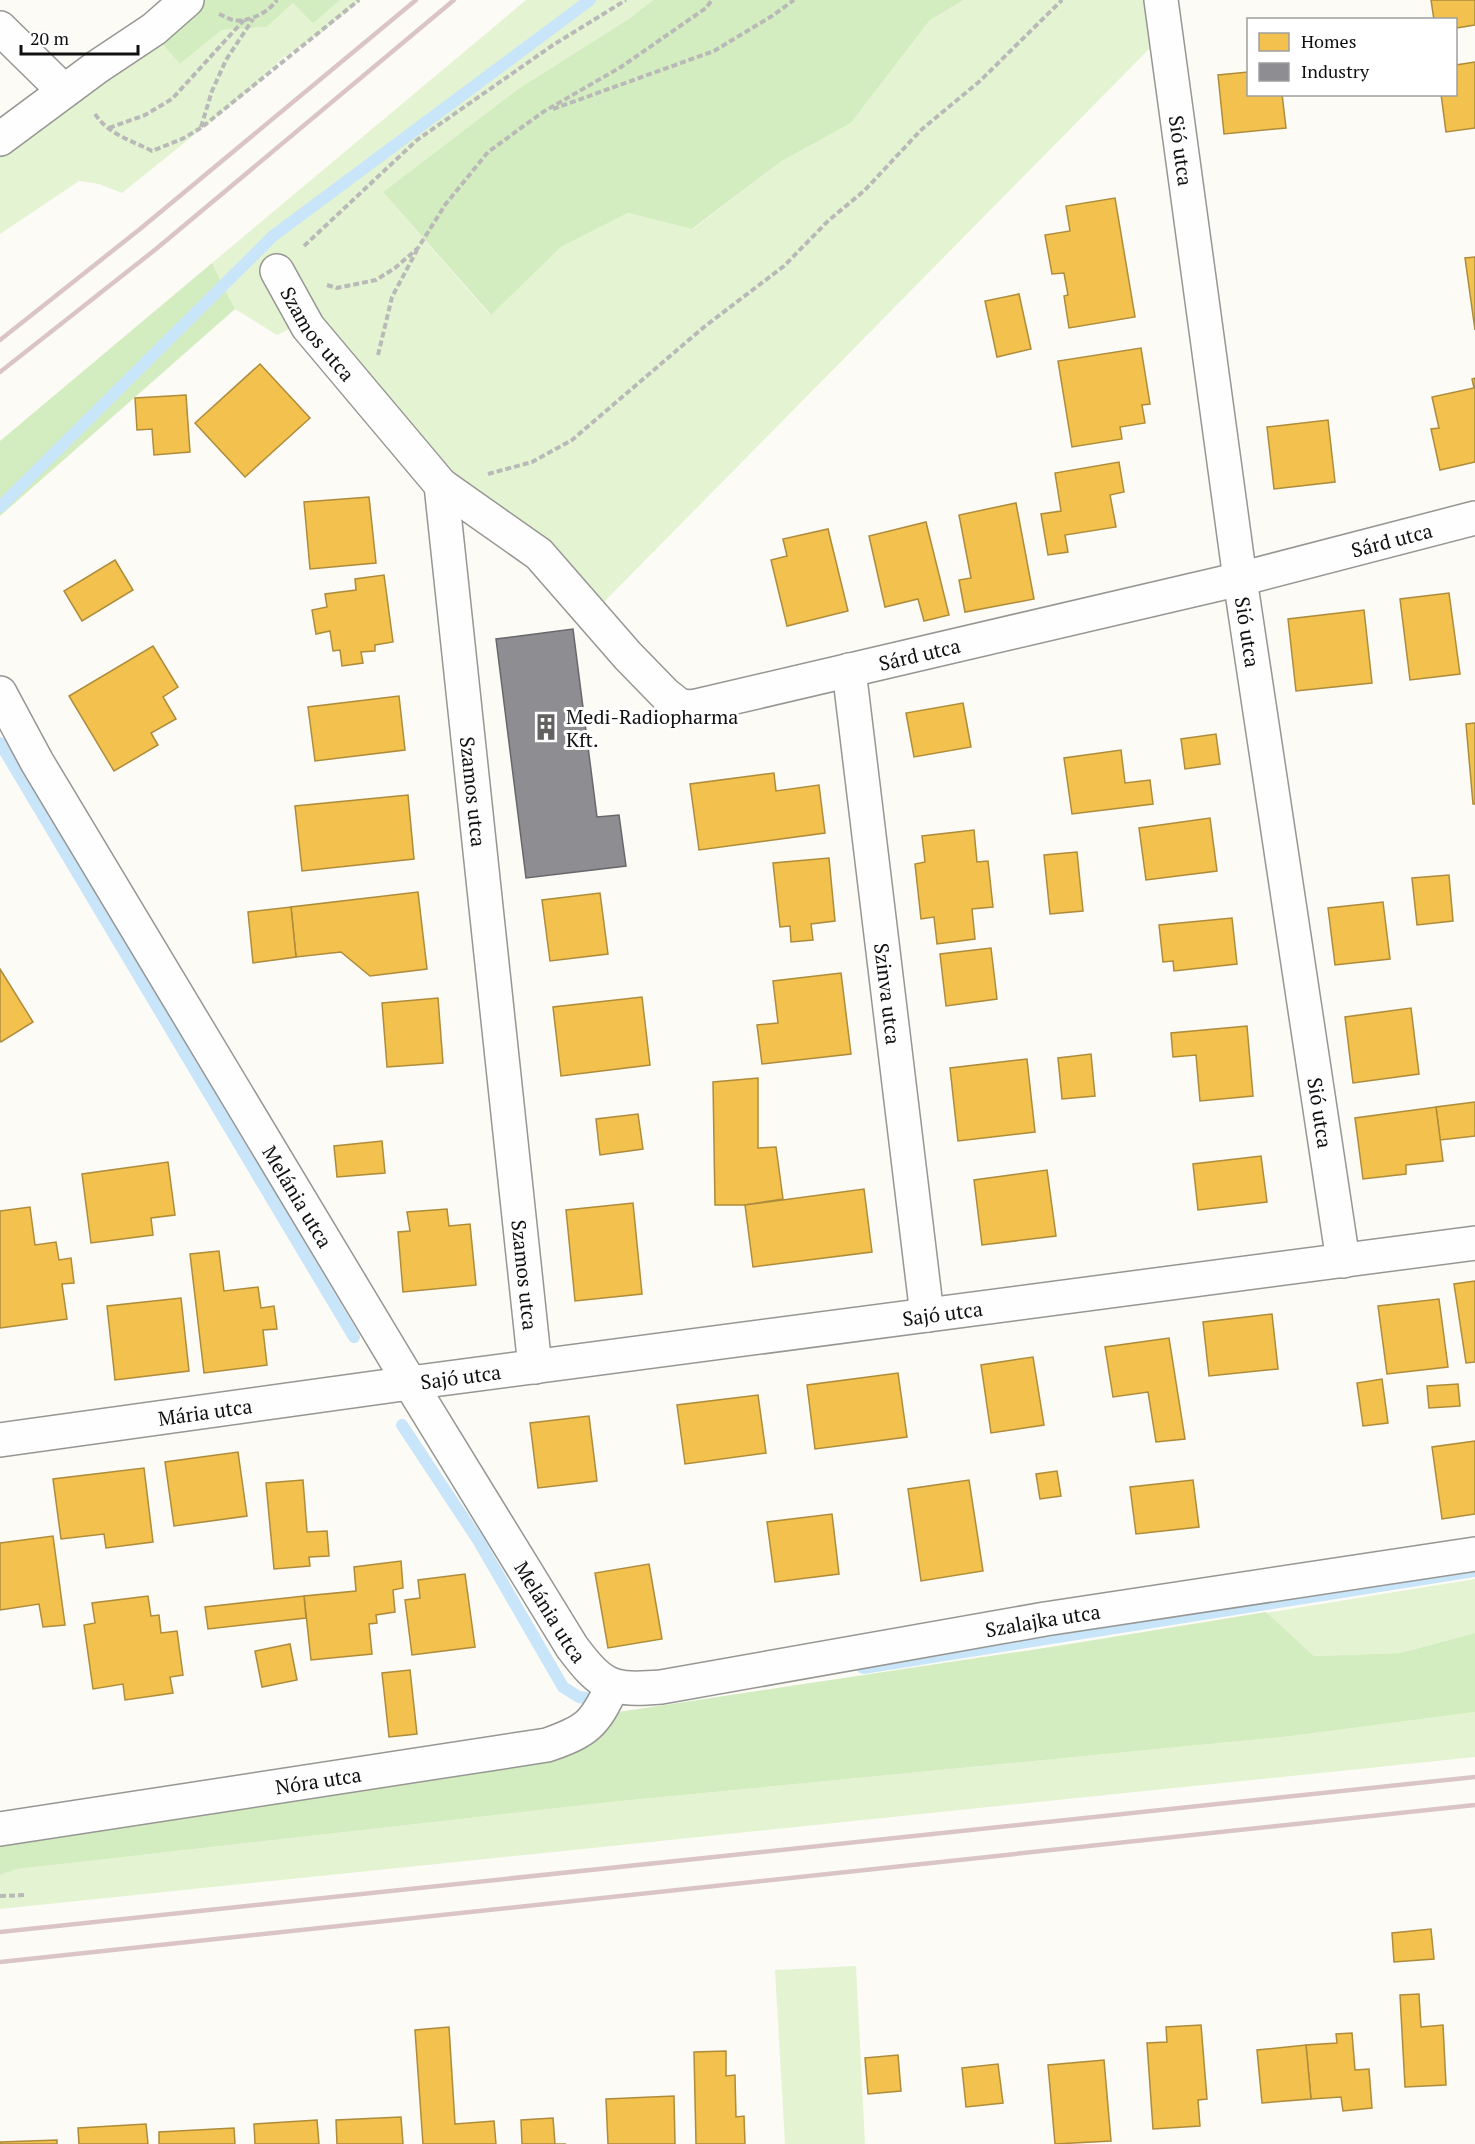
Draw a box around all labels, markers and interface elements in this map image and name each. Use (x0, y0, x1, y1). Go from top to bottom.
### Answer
scale bar (21, 18, 138, 56)
legend (1247, 18, 1457, 96)
text: 20 m (30, 26, 70, 50)
text: Homes (1301, 29, 1356, 53)
text: Industry (1301, 59, 1370, 83)
street label: Sió utca (1163, 114, 1200, 188)
street label: Szamos utca (275, 282, 361, 386)
street label: Sárd utca (1348, 516, 1435, 563)
street label: Sió utca (1229, 595, 1267, 669)
street label: Sárd utca (876, 631, 963, 676)
place label: Medi-Radiopharma Kft. (566, 703, 738, 753)
building icon: Medi-Radiopharma Kft. (531, 712, 561, 742)
street label: Szamos utca (454, 735, 493, 848)
street label: Szinva utca (869, 941, 908, 1046)
street label: Sió utca (1302, 1075, 1339, 1150)
street label: Melánia utca (257, 1140, 339, 1253)
street label: Szamos utca (506, 1218, 544, 1332)
street label: Sajó utca (901, 1294, 984, 1332)
street label: Sajó utca (419, 1358, 502, 1395)
street label: Mária utca (156, 1392, 254, 1431)
street label: Melánia utca (509, 1556, 592, 1668)
street label: Szalajka utca (983, 1597, 1102, 1643)
street label: Nóra utca (273, 1760, 363, 1800)

